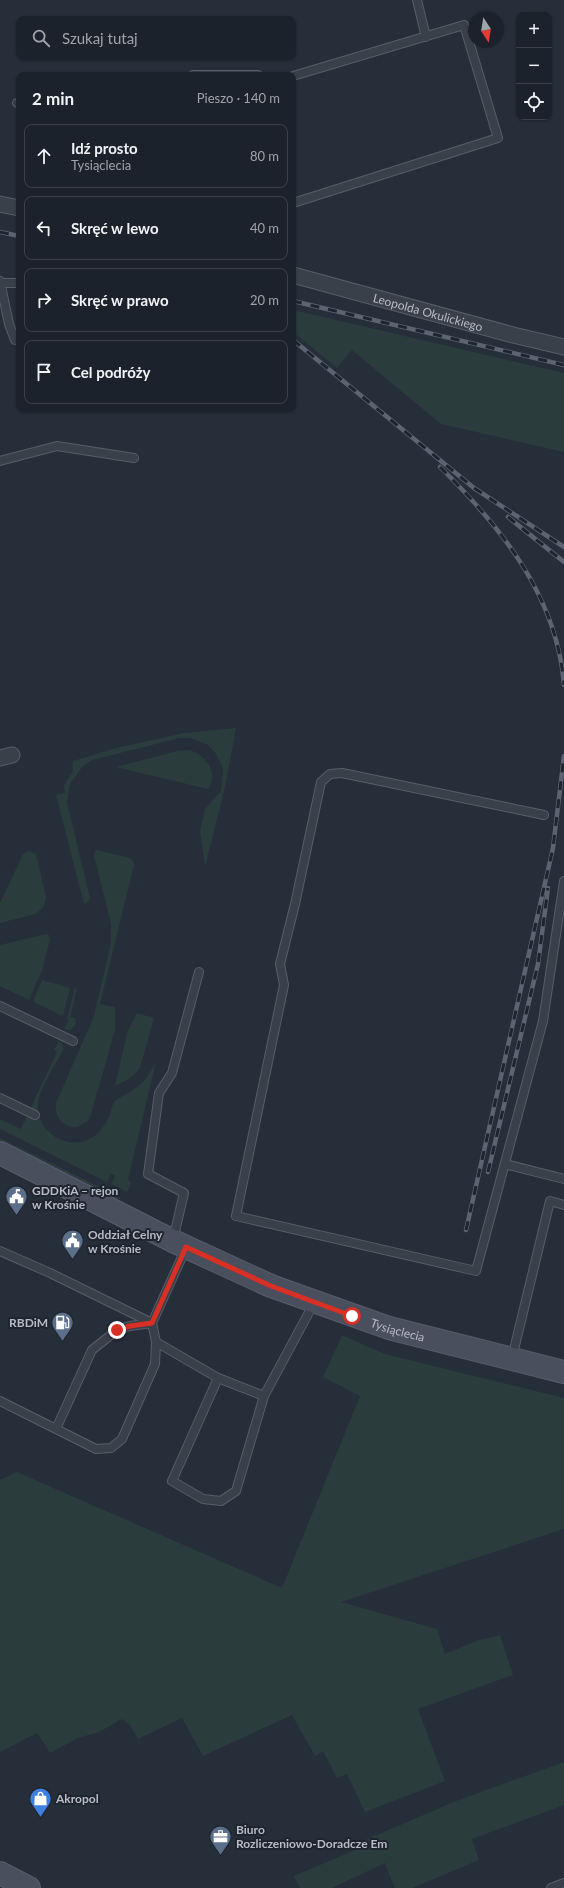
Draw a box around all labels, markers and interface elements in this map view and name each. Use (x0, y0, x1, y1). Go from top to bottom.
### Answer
north arrow (468, 12, 504, 48)
map controls (516, 12, 552, 120)
button: + (516, 12, 552, 48)
search box (16, 16, 296, 60)
icon: search (30, 27, 52, 49)
text: Szukaj tutaj (62, 29, 138, 47)
button: − (516, 48, 552, 84)
button: locate (516, 84, 552, 120)
text: 2 min (32, 88, 74, 109)
text: Pieszo · 140 m (197, 90, 280, 106)
text: Idź prosto (71, 139, 138, 157)
icon: ahead (33, 145, 55, 167)
text: 80 m (250, 148, 279, 164)
text: Tysiąclecia (71, 157, 131, 173)
icon: left (33, 217, 55, 239)
text: Skręć w lewo (71, 219, 159, 237)
text: 40 m (250, 220, 279, 236)
icon: right (33, 289, 55, 311)
street label: Leopolda Okulickiego (372, 290, 485, 334)
text: Skręć w prawo (71, 291, 169, 309)
text: 20 m (250, 292, 279, 308)
icon: arrive (33, 361, 55, 383)
text: Cel podróży (71, 363, 150, 381)
place label: GDDKiA – rejon w Krośnie (32, 1183, 119, 1212)
public building icon: GDDKiA – rejon w Krośnie (3, 1184, 29, 1217)
place label: Oddział Celny w Krośnie (88, 1227, 163, 1256)
public building icon: Oddział Celny w Krośnie (60, 1228, 86, 1261)
route start (343, 1307, 361, 1325)
fuel station icon: RBDiM (50, 1309, 76, 1342)
place label: RBDiM (9, 1315, 48, 1330)
street label: Tysiąclecia (369, 1315, 426, 1344)
route end (108, 1321, 126, 1339)
shop icon: Akropol (27, 1785, 53, 1818)
place label: Akropol (55, 1791, 99, 1806)
place label: Biuro Rozliczeniowo-Doradcze Em (236, 1822, 387, 1851)
office icon: Biuro Rozliczeniowo-Doradcze Em (207, 1823, 233, 1856)

